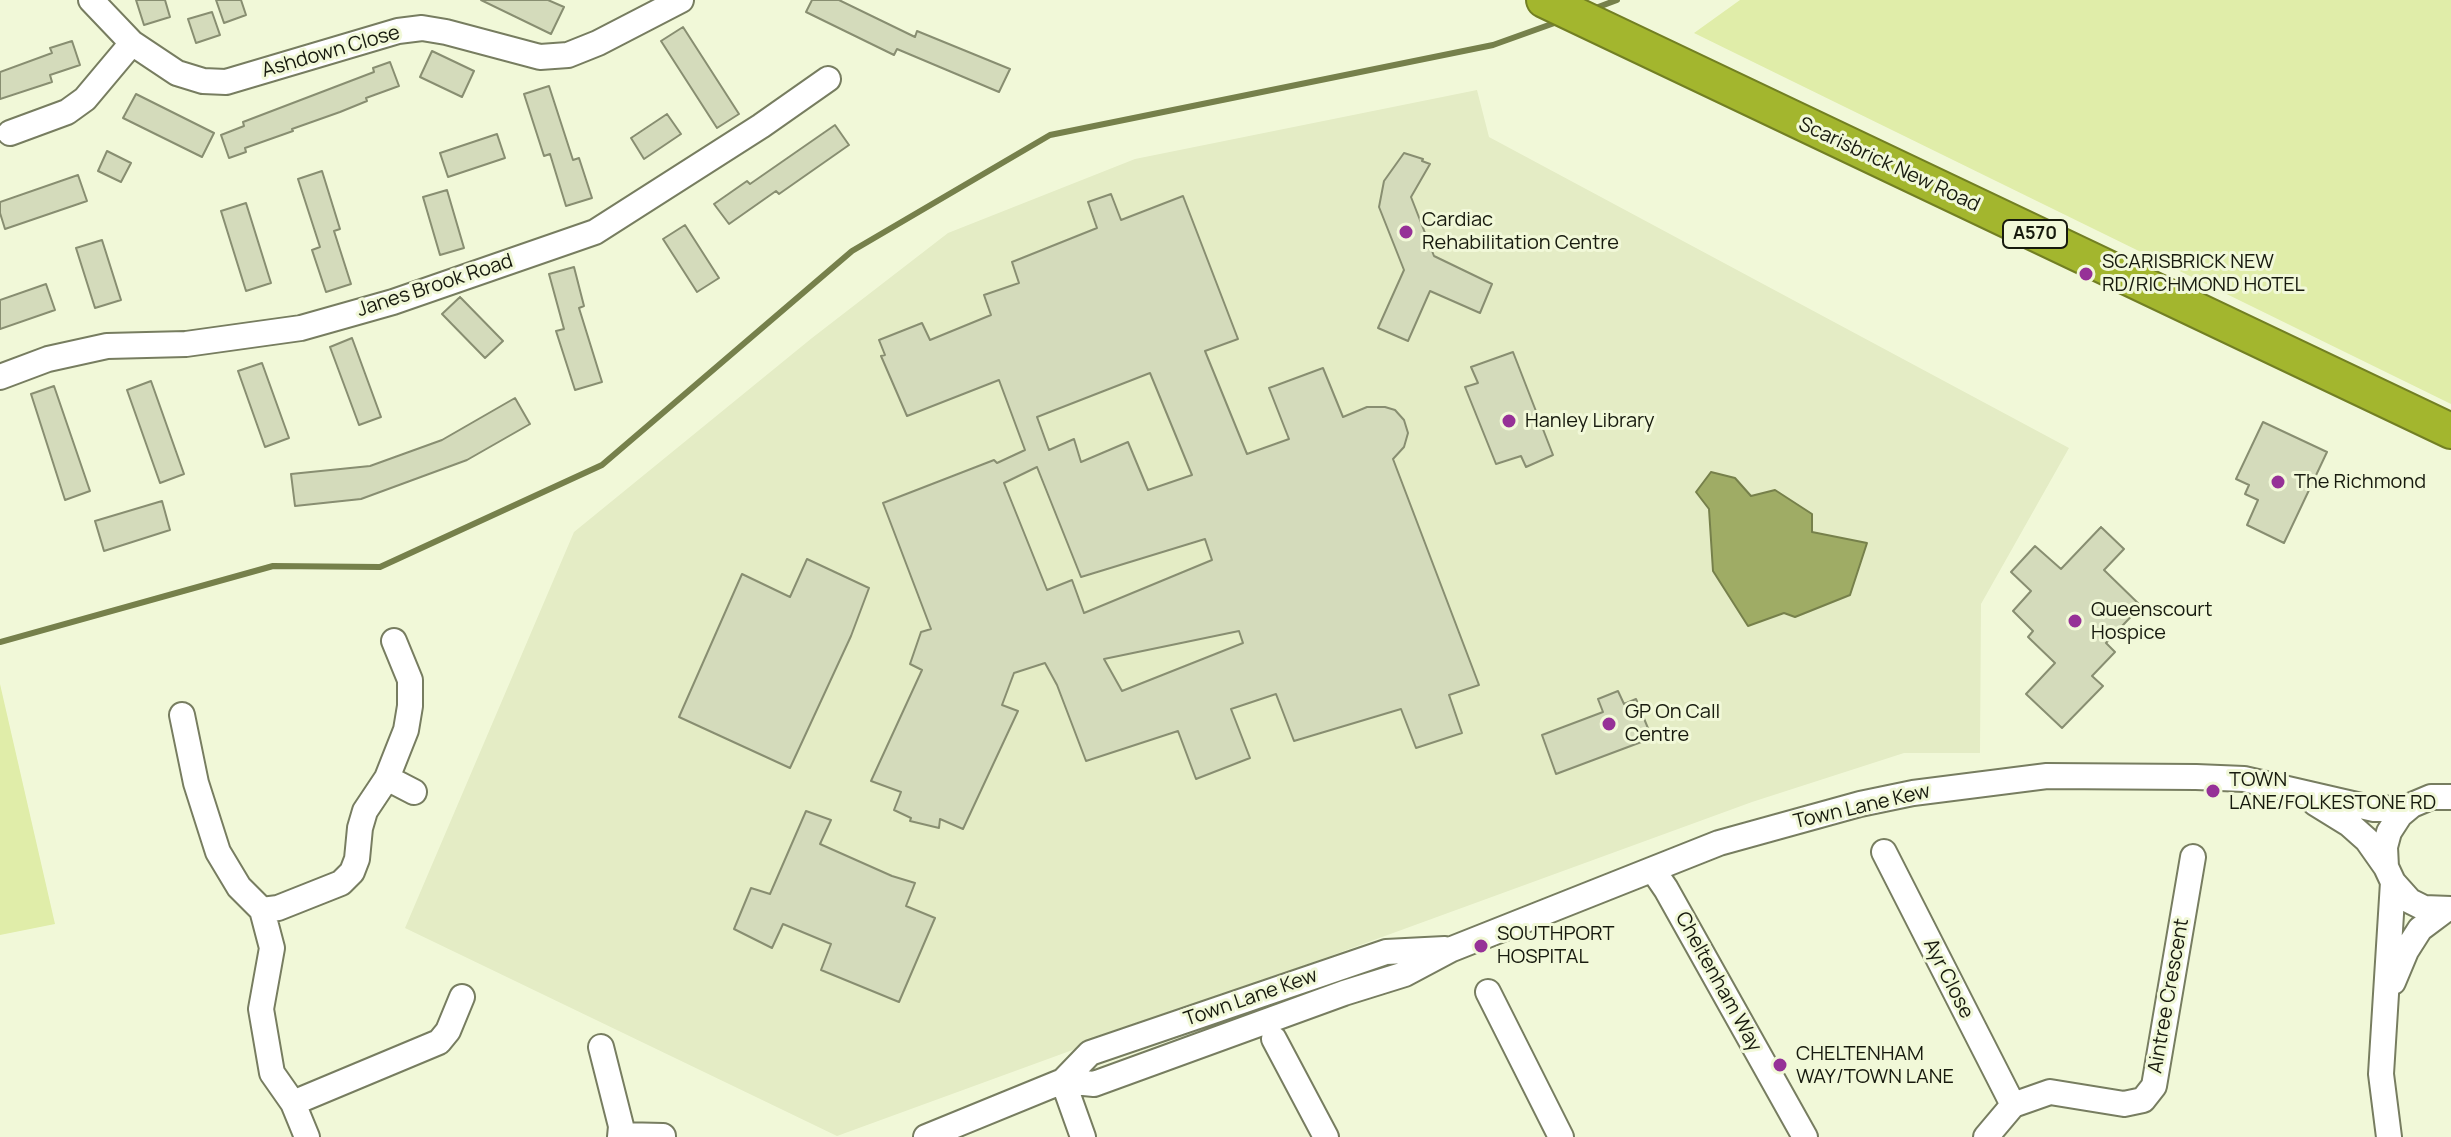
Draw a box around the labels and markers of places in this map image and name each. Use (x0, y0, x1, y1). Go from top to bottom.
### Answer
place label: Cardiac Rehabilitation Centre (1422, 208, 1619, 255)
marker: Cardiac Rehabilitation Centre (1397, 223, 1415, 241)
place label: SCARISBRICK NEW RD/RICHMOND HOTEL (2102, 250, 2305, 297)
marker: SCARISBRICK NEW RD/RICHMOND HOTEL (2077, 265, 2095, 283)
place label: Hanley Library (1525, 409, 1655, 433)
marker: Hanley Library (1500, 412, 1518, 430)
place label: The Richmond (2294, 470, 2426, 494)
marker: The Richmond (2269, 473, 2287, 491)
place label: Queenscourt Hospice (2091, 598, 2213, 645)
marker: Queenscourt Hospice (2066, 612, 2084, 630)
place label: GP On Call Centre (1625, 700, 1720, 747)
marker: GP On Call Centre (1600, 715, 1618, 733)
place label: TOWN LANE/FOLKESTONE RD (2229, 768, 2436, 815)
marker: TOWN LANE/FOLKESTONE RD (2204, 782, 2222, 800)
place label: SOUTHPORT HOSPITAL (1497, 922, 1615, 969)
marker: SOUTHPORT HOSPITAL (1472, 937, 1490, 955)
place label: CHELTENHAM WAY/TOWN LANE (1796, 1042, 1954, 1089)
marker: CHELTENHAM WAY/TOWN LANE (1771, 1056, 1789, 1074)

